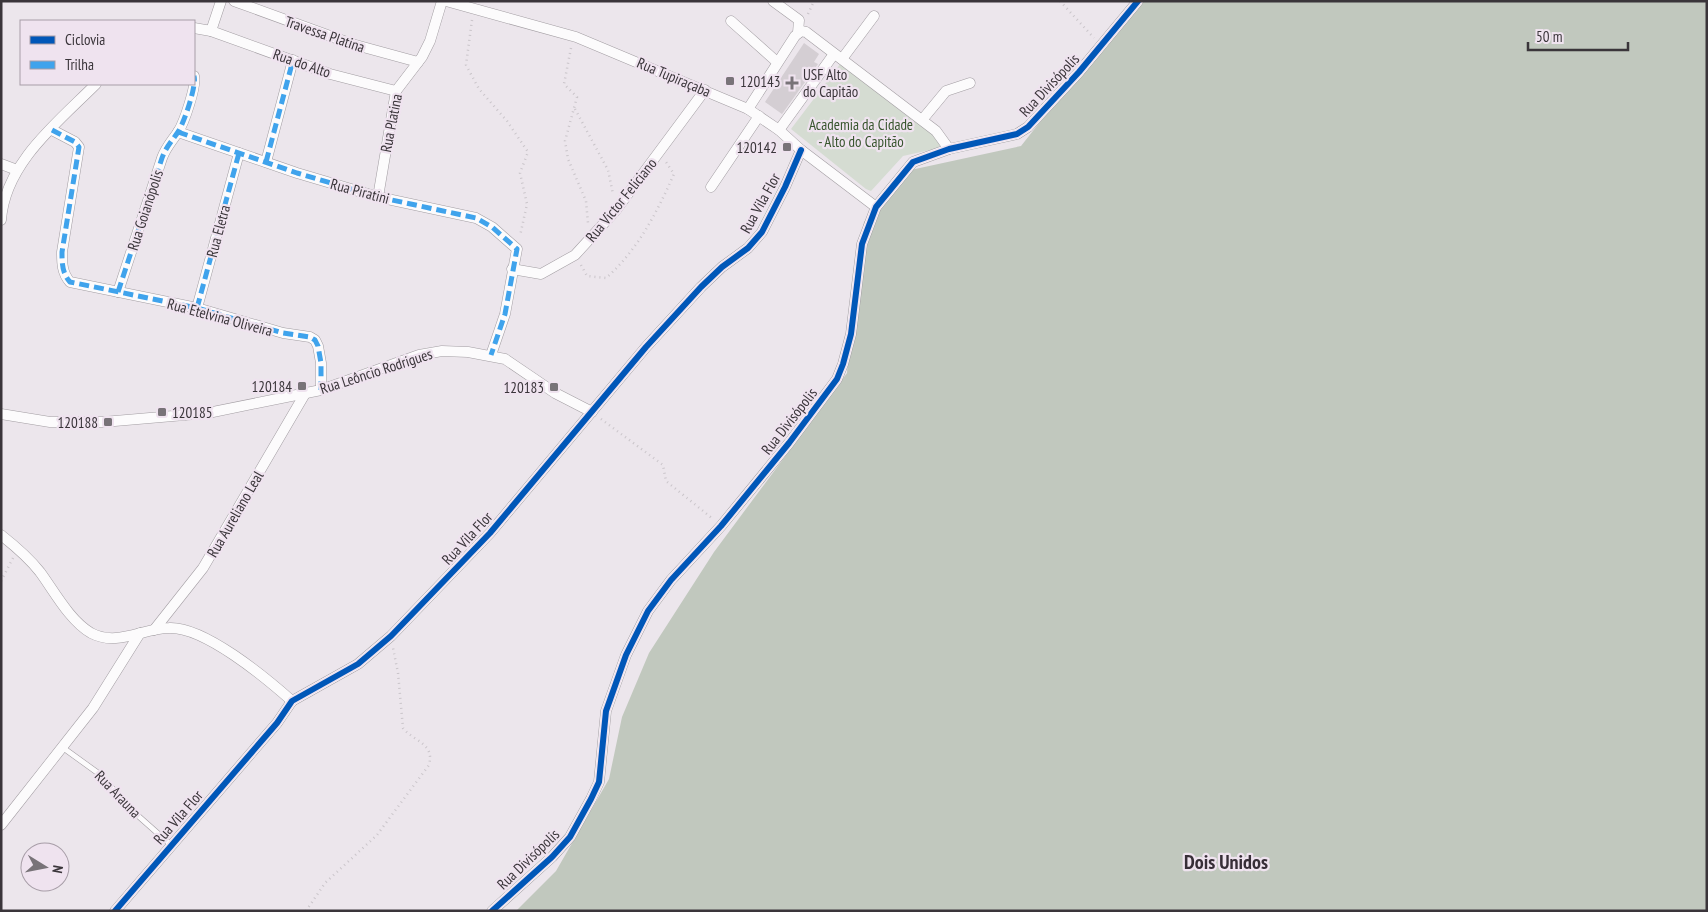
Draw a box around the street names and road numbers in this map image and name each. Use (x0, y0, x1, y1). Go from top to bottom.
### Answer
street label: Travessa Platina (283, 11, 367, 57)
street label: Rua do Alto (271, 44, 333, 82)
street label: Rua Divisópolis (1015, 49, 1083, 121)
street label: Rua Tupiraçaba (634, 53, 714, 101)
street label: Rua Platina (376, 92, 406, 154)
street label: Rua Victor Feliciano (581, 154, 661, 246)
street label: Rua Goianópolis (123, 167, 167, 253)
street label: Rua Vila Flor (736, 169, 785, 236)
street label: Rua Piratini (328, 174, 392, 208)
street label: Rua Eletra (202, 203, 234, 259)
street label: Rua Etelvina Oliveira (165, 294, 275, 340)
street label: Rua Leôncio Rodrigues (317, 344, 435, 398)
street label: Rua Divisópolis (757, 384, 821, 458)
street label: Rua Aureliano Leal (203, 467, 268, 561)
street label: Rua Vila Flor (438, 507, 497, 568)
street label: Rua Arauna (91, 766, 145, 822)
street label: Rua Vila Flor (149, 785, 207, 848)
street label: Rua Divisópolis (493, 825, 563, 893)

